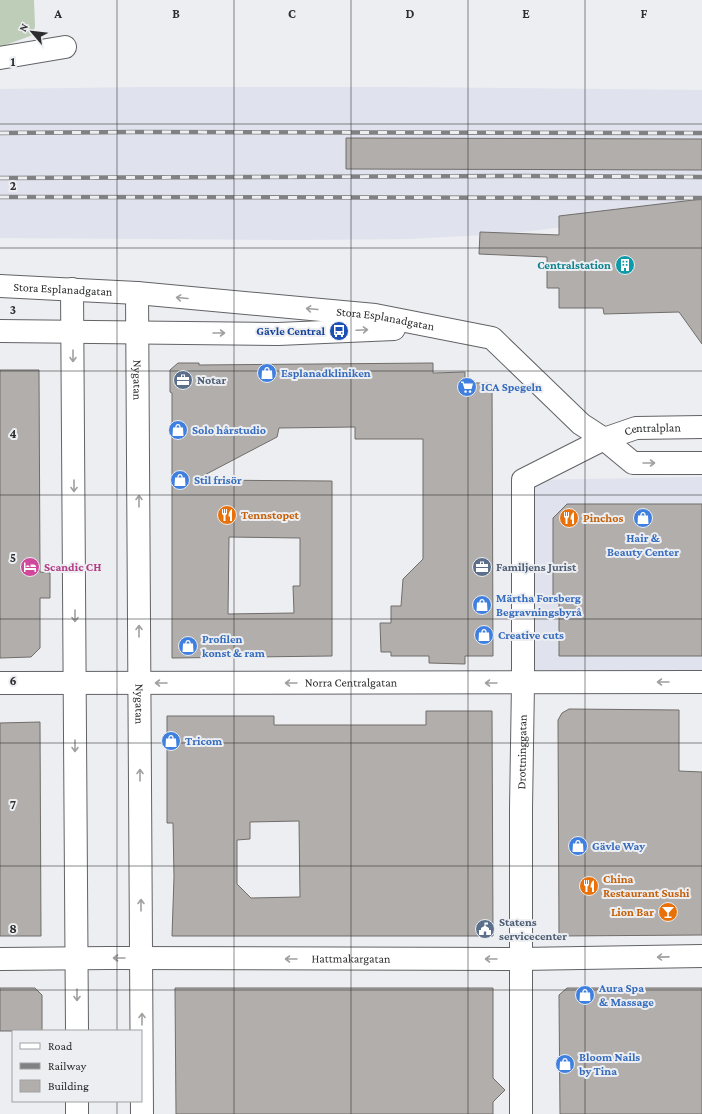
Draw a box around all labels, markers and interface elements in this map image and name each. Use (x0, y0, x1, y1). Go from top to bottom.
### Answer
text: A (53, 6, 62, 21)
text: B (172, 6, 180, 21)
text: C (288, 6, 296, 21)
text: D (406, 6, 415, 21)
text: E (522, 6, 530, 21)
text: F (641, 6, 648, 21)
north arrow (12, 12, 52, 52)
text: N (16, 21, 30, 33)
text: 1 (11, 54, 16, 69)
text: 2 (10, 178, 17, 193)
building icon: Centralstation (614, 254, 636, 276)
place label: Centralstation (537, 258, 611, 272)
street label: Stora Esplanadgatan (13, 280, 113, 299)
one-way arrow (176, 294, 189, 301)
text: 3 (10, 302, 16, 317)
street label: Stora Esplanadgatan (336, 304, 436, 334)
one-way arrow (306, 306, 319, 313)
bus stop icon: Gävle Central (328, 320, 350, 342)
place label: Gävle Central (256, 324, 326, 338)
one-way arrow (355, 326, 368, 334)
one-way arrow (212, 329, 225, 337)
one-way arrow (69, 349, 77, 362)
street label: Nygatan (130, 360, 145, 401)
shop icon: Esplanadkliniken (256, 362, 278, 384)
place label: Esplanadkliniken (281, 366, 371, 380)
office icon: Notar (172, 369, 194, 391)
place label: Notar (197, 373, 226, 387)
supermarket icon: ICA Spegeln (456, 376, 478, 398)
place label: ICA Spegeln (481, 380, 542, 394)
shop icon: Solo hårstudio (167, 419, 189, 441)
street label: Centralplan (622, 420, 681, 439)
place label: Solo hårstudio (192, 423, 266, 437)
text: 4 (9, 426, 17, 441)
one-way arrow (642, 459, 655, 467)
shop icon: Stil frisör (169, 469, 191, 491)
place label: Stil frisör (194, 473, 242, 487)
one-way arrow (70, 479, 78, 492)
one-way arrow (135, 495, 143, 508)
restaurant icon: Tennstopet (216, 504, 238, 526)
restaurant icon: Pinchos (558, 507, 580, 529)
shop icon: Hair & Beauty Center (632, 507, 654, 529)
place label: Tennstopet (241, 508, 300, 522)
place label: Pinchos (583, 511, 623, 525)
place label: Hair & Beauty Center (607, 531, 679, 559)
text: 5 (10, 550, 16, 565)
hotel icon: Scandic CH (19, 556, 41, 578)
office icon: Familjens Jurist (471, 556, 493, 578)
place label: Scandic CH (44, 560, 101, 574)
place label: Familjens Jurist (496, 560, 577, 574)
place label: Märtha Forsberg Begravningsbyrå (496, 591, 582, 619)
shop icon: Märtha Forsberg Begravningsbyrå (471, 594, 493, 616)
one-way arrow (71, 609, 79, 622)
shop icon: Creative cuts (473, 624, 495, 646)
one-way arrow (135, 625, 143, 638)
place label: Creative cuts (498, 628, 564, 642)
place label: Profilen konst & ram (202, 632, 266, 660)
shop icon: Profilen konst & ram (177, 635, 199, 657)
text: 6 (9, 673, 17, 688)
street label: Norra Centralgatan (305, 675, 398, 690)
one-way arrow (657, 678, 670, 686)
one-way arrow (155, 679, 168, 687)
one-way arrow (285, 679, 298, 687)
one-way arrow (485, 679, 498, 687)
street label: Nygatan (132, 684, 147, 725)
street label: Drottninggatan (514, 714, 530, 790)
shop icon: Tricom (160, 730, 182, 752)
place label: Tricom (185, 734, 223, 748)
one-way arrow (71, 739, 79, 752)
one-way arrow (136, 769, 144, 782)
text: 7 (10, 797, 16, 812)
shop icon: Gävle Way (567, 835, 589, 857)
place label: Gävle Way (592, 839, 645, 853)
place label: China Restaurant Sushi (603, 872, 690, 900)
restaurant icon: China Restaurant Sushi (578, 875, 600, 897)
one-way arrow (137, 899, 145, 912)
bar icon: Lion Bar (657, 901, 679, 923)
place label: Lion Bar (611, 905, 654, 919)
place label: Statens servicecenter (499, 915, 567, 943)
public building icon: Statens servicecenter (474, 918, 496, 940)
text: 8 (9, 921, 17, 936)
street label: Hattmakargatan (311, 951, 391, 966)
one-way arrow (657, 953, 670, 961)
one-way arrow (113, 954, 126, 962)
one-way arrow (285, 955, 298, 963)
one-way arrow (485, 955, 498, 963)
place label: Aura Spa & Massage (598, 981, 654, 1009)
shop icon: Aura Spa & Massage (574, 984, 596, 1006)
one-way arrow (73, 988, 81, 1001)
one-way arrow (138, 1013, 146, 1026)
legend (12, 1030, 142, 1102)
text: Road (48, 1039, 73, 1053)
place label: Bloom Nails by Tina (578, 1050, 640, 1078)
shop icon: Bloom Nails by Tina (554, 1053, 576, 1075)
text: Railway (48, 1059, 87, 1073)
text: Building (48, 1079, 89, 1093)

